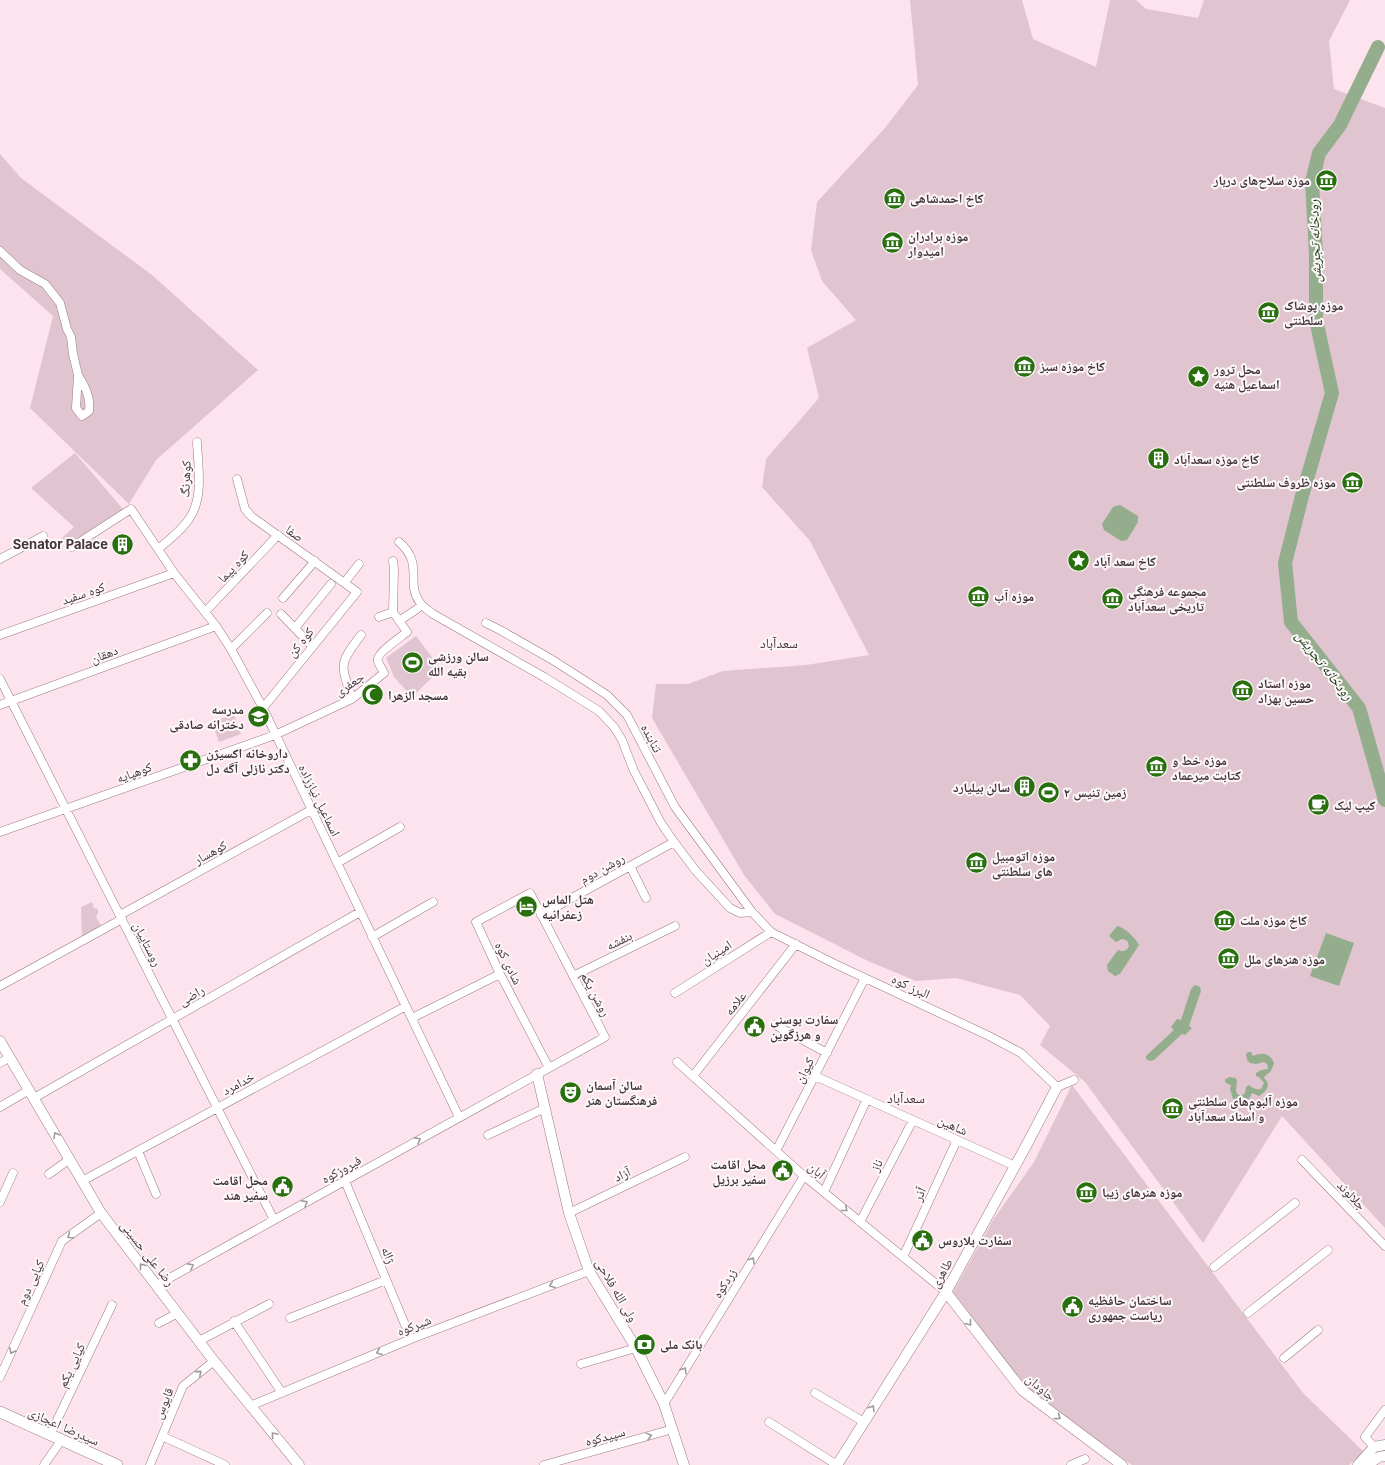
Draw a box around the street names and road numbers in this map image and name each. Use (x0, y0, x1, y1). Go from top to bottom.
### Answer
street label: کوهرنگ (176, 460, 195, 498)
street label: صفا (283, 521, 307, 545)
street label: کوه پیما (214, 546, 253, 586)
street label: کوه سفید (59, 578, 108, 609)
street label: کوه کن (283, 624, 318, 661)
street label: دهقان (88, 642, 120, 667)
street label: جعفری (331, 668, 367, 700)
street label: تنابنده (637, 721, 666, 756)
street label: کوهپایه (114, 758, 155, 787)
street label: اسماعیل نیاززاده (295, 761, 344, 839)
street label: کوهسار (190, 836, 230, 869)
street label: روشن دوم (577, 849, 628, 888)
street label: روستاییان (129, 919, 166, 969)
street label: بنفشه (603, 927, 635, 953)
street label: امینیان (698, 936, 735, 969)
street label: شادی کوه (491, 939, 526, 987)
street label: روشن یکم (577, 969, 614, 1020)
street label: البرز کوه (889, 970, 933, 1003)
street label: راضی (175, 981, 207, 1010)
street label: علامه (721, 987, 750, 1018)
street label: کیوان (791, 1054, 818, 1086)
street label: خدامرد (219, 1068, 257, 1099)
street label: شاهین (935, 1111, 970, 1139)
street label: فیروزکوه (318, 1152, 364, 1187)
street label: ناز (866, 1156, 887, 1175)
street label: آبان (804, 1158, 829, 1183)
street label: آزاد (611, 1163, 634, 1186)
street label: جلالوند (1333, 1177, 1370, 1214)
street label: آذر (908, 1184, 930, 1205)
street label: رضا علی حسینی (117, 1217, 179, 1290)
street label: ژاله (378, 1244, 400, 1266)
street label: ولی‌ الله فلاحی (592, 1255, 642, 1325)
street label: طاهری (926, 1255, 957, 1291)
street label: کیایی دوم (13, 1256, 49, 1308)
street label: زردکوه (709, 1265, 740, 1301)
street label: شیرکوه (395, 1311, 434, 1340)
street label: کیایی یکم (54, 1339, 89, 1390)
street label: جاودان (1022, 1370, 1059, 1405)
street label: قایوس (149, 1385, 178, 1421)
street label: سیدرضا اعجازی (26, 1403, 102, 1450)
street label: سپیدکوه (583, 1423, 627, 1450)

